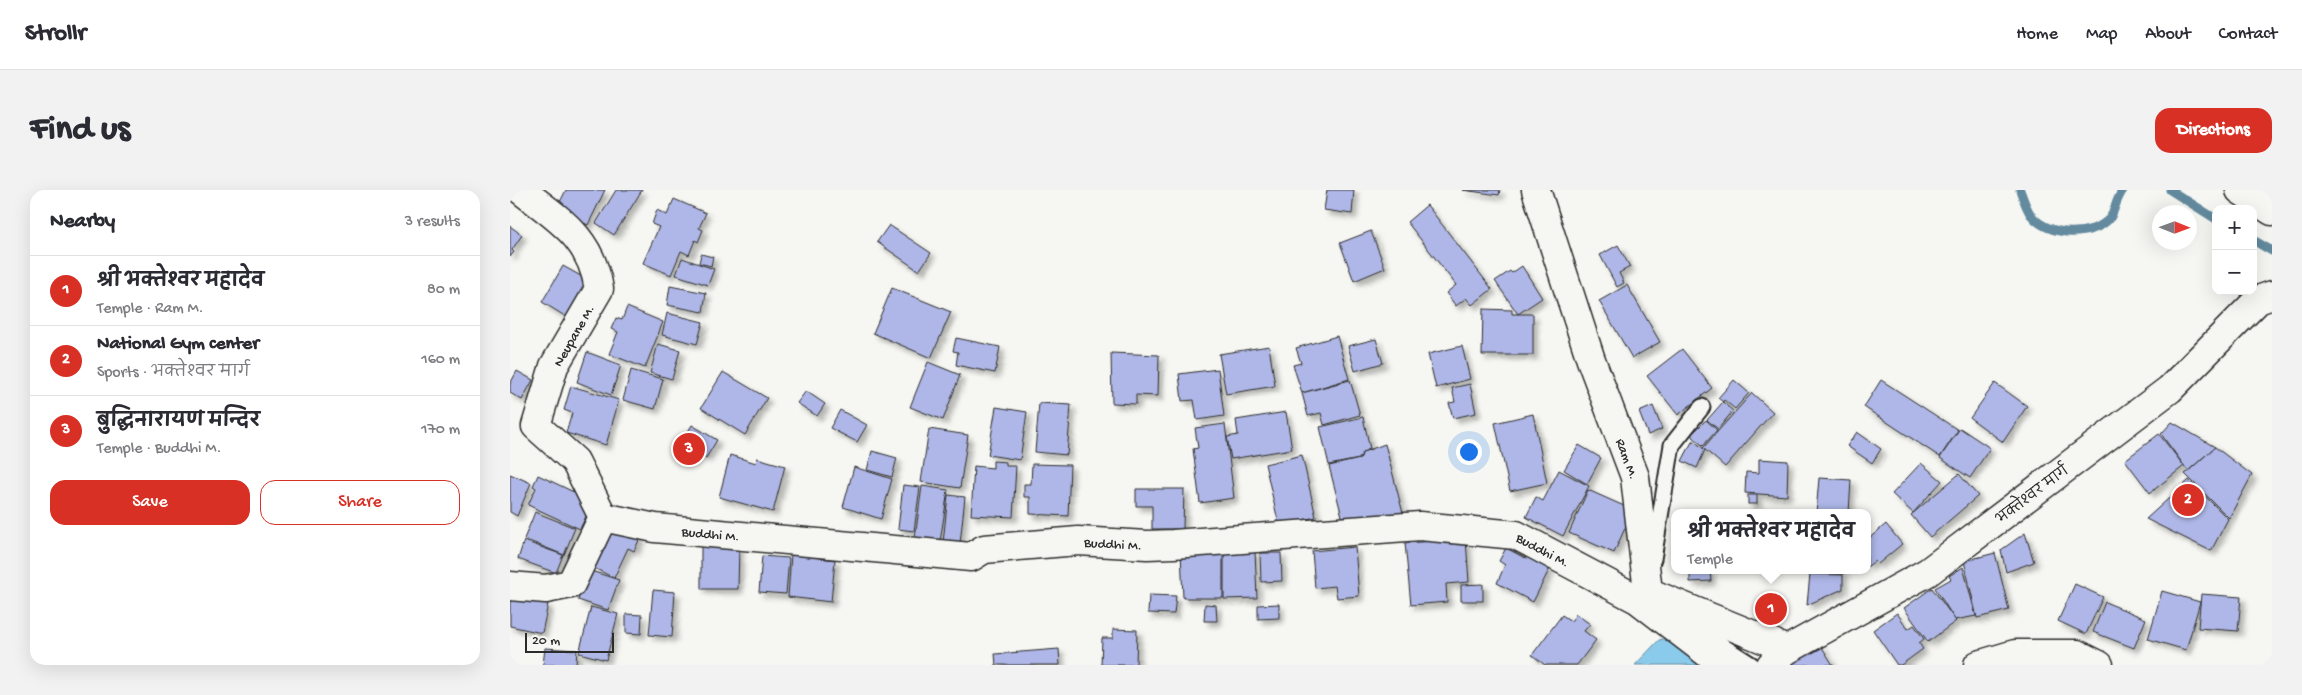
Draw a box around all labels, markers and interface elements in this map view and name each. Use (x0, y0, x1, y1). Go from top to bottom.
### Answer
text: Strollr (25, 20, 86, 49)
text: Home (2016, 24, 2058, 45)
text: Map (2086, 24, 2117, 45)
text: About (2145, 24, 2191, 45)
text: Contact (2219, 24, 2277, 45)
button: Directions (2155, 108, 2272, 153)
text: Find us (30, 110, 130, 151)
north arrow (2152, 205, 2197, 250)
map controls (2212, 205, 2257, 295)
button: + (2212, 205, 2257, 250)
text: Nearby (50, 210, 115, 235)
text: 3 results (405, 213, 460, 232)
button: − (2212, 250, 2257, 295)
text: श्री भक्तेश्वर महादेव (97, 271, 264, 294)
text: 1 (63, 281, 69, 300)
text: 80 m (427, 281, 460, 300)
text: Temple · Ram M. (97, 300, 204, 319)
street label: Neupane M. (551, 302, 600, 370)
text: National Gym center (97, 333, 259, 356)
text: 2 (62, 351, 70, 370)
text: 160 m (421, 351, 460, 370)
text: Sports · भक्तेश्वर मार्ग (97, 364, 250, 383)
text: बुद्धिनारायण मन्दिर (97, 411, 260, 434)
text: 3 (62, 421, 70, 440)
text: 170 m (421, 421, 460, 440)
pin: 3 (673, 430, 705, 468)
street label: Ram M. (1610, 437, 1641, 482)
your location (1456, 439, 1482, 465)
text: Temple · Buddhi M. (97, 440, 221, 459)
street label: भक्तेश्वर मार्ग (1989, 457, 2074, 529)
button: Save (50, 480, 250, 525)
button: Share (260, 480, 460, 525)
pin: 2 (2172, 481, 2204, 519)
popup (1671, 509, 1871, 574)
text: श्री भक्तेश्वर महादेव (1687, 522, 1855, 545)
street label: Buddhi M. (680, 524, 740, 547)
street label: Buddhi M. (1512, 530, 1572, 573)
street label: Buddhi M. (1082, 535, 1142, 556)
text: Temple (1687, 551, 1733, 570)
pin: 1 (1755, 590, 1787, 628)
scale bar (525, 630, 614, 653)
text: 20 m (532, 633, 560, 650)

